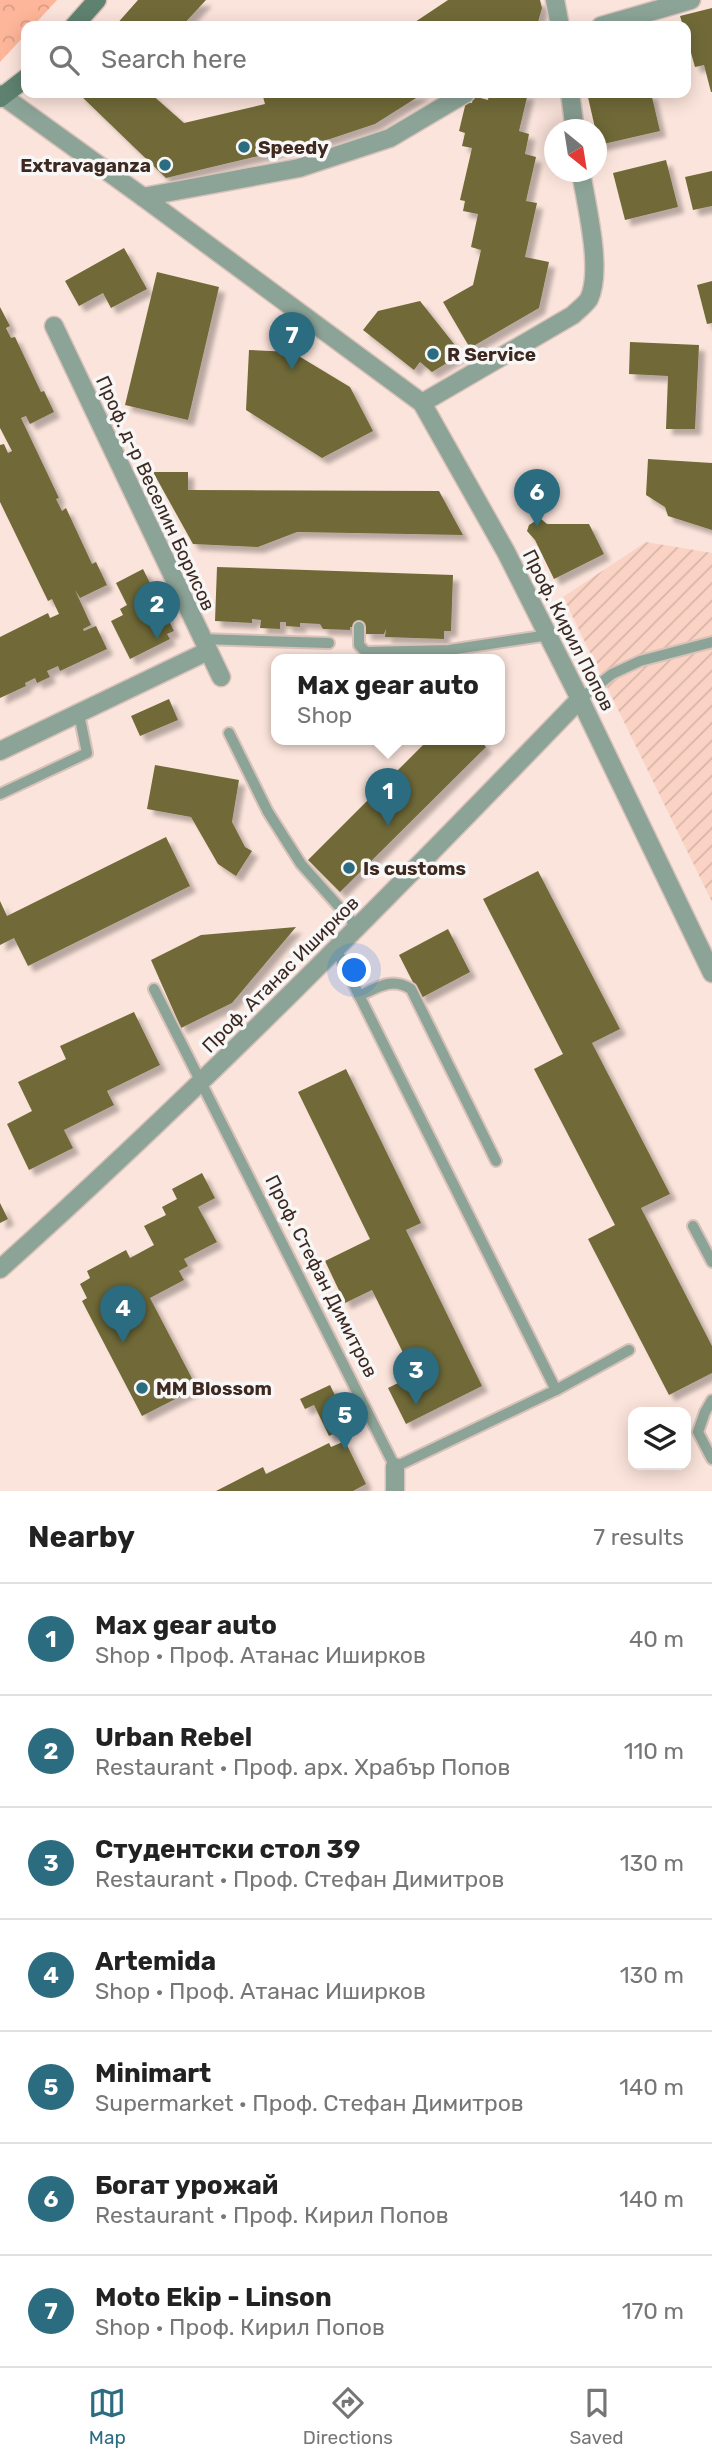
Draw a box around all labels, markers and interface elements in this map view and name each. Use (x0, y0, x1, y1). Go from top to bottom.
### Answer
search box (21, 21, 691, 98)
icon: search (45, 41, 83, 79)
text: Search here (101, 44, 247, 75)
north arrow (544, 119, 607, 182)
place label: Speedy (258, 136, 329, 159)
marker: Speedy (236, 139, 252, 155)
place label: Extravaganza (20, 154, 151, 177)
marker: Extravaganza (157, 157, 173, 173)
pin: 7 (269, 312, 315, 370)
place label: R Service (447, 343, 536, 366)
marker: R Service (425, 346, 441, 362)
street label: Проф. д-р Веселин Борисов (91, 372, 220, 614)
pin: 6 (514, 469, 560, 527)
street label: Проф. Кирил Попов (518, 546, 619, 715)
pin: 2 (134, 581, 180, 639)
popup (271, 654, 505, 745)
text: Max gear auto (297, 670, 479, 701)
text: Shop (297, 701, 352, 729)
pin: 1 (365, 768, 411, 826)
place label: Is customs (363, 857, 466, 880)
marker: Is customs (341, 860, 357, 876)
street label: Проф. Атанас Иширков (197, 891, 363, 1057)
your location (337, 953, 371, 987)
street label: Проф. Стефан Димитров (260, 1171, 383, 1381)
pin: 4 (100, 1285, 146, 1343)
pin: 3 (393, 1347, 439, 1405)
place label: MM Blossom (156, 1377, 272, 1400)
marker: MM Blossom (134, 1380, 150, 1396)
pin: 5 (322, 1392, 368, 1450)
map controls (628, 1407, 691, 1470)
button: layers (628, 1407, 691, 1470)
text: Nearby (28, 1519, 135, 1555)
text: 7 results (593, 1523, 684, 1551)
text: Max gear auto (95, 1610, 277, 1641)
text: 1 (45, 1625, 57, 1653)
text: 40 m (629, 1625, 684, 1653)
text: Shop · Проф. Атанас Иширков (95, 1641, 426, 1669)
text: Urban Rebel (95, 1722, 252, 1753)
text: 2 (44, 1737, 58, 1765)
text: 110 m (624, 1737, 684, 1765)
text: Restaurant · Проф. арх. Храбър Попов (95, 1753, 510, 1781)
text: Студентски стол 39 (95, 1834, 360, 1865)
text: 3 (43, 1849, 59, 1877)
text: 130 m (620, 1849, 684, 1877)
text: Restaurant · Проф. Стефан Димитров (95, 1865, 504, 1893)
text: Artemida (95, 1946, 216, 1977)
text: 4 (43, 1961, 59, 1989)
text: 130 m (620, 1961, 684, 1989)
text: Shop · Проф. Атанас Иширков (95, 1977, 426, 2005)
text: Minimart (95, 2058, 211, 2089)
text: 5 (44, 2073, 58, 2101)
text: 140 m (619, 2073, 684, 2101)
text: Supermarket · Проф. Стефан Димитров (95, 2089, 524, 2117)
text: Богат урожай (95, 2170, 278, 2201)
text: 6 (44, 2185, 58, 2213)
text: 140 m (619, 2185, 684, 2213)
text: Restaurant · Проф. Кирил Попов (95, 2201, 449, 2229)
text: Moto Ekip - Linson (95, 2282, 332, 2313)
text: 7 (44, 2297, 58, 2325)
text: 170 m (622, 2297, 684, 2325)
text: Shop · Проф. Кирил Попов (95, 2313, 385, 2341)
tab: Map (88, 2384, 126, 2449)
tab: Directions (303, 2384, 393, 2449)
tab: Saved (569, 2384, 624, 2449)

